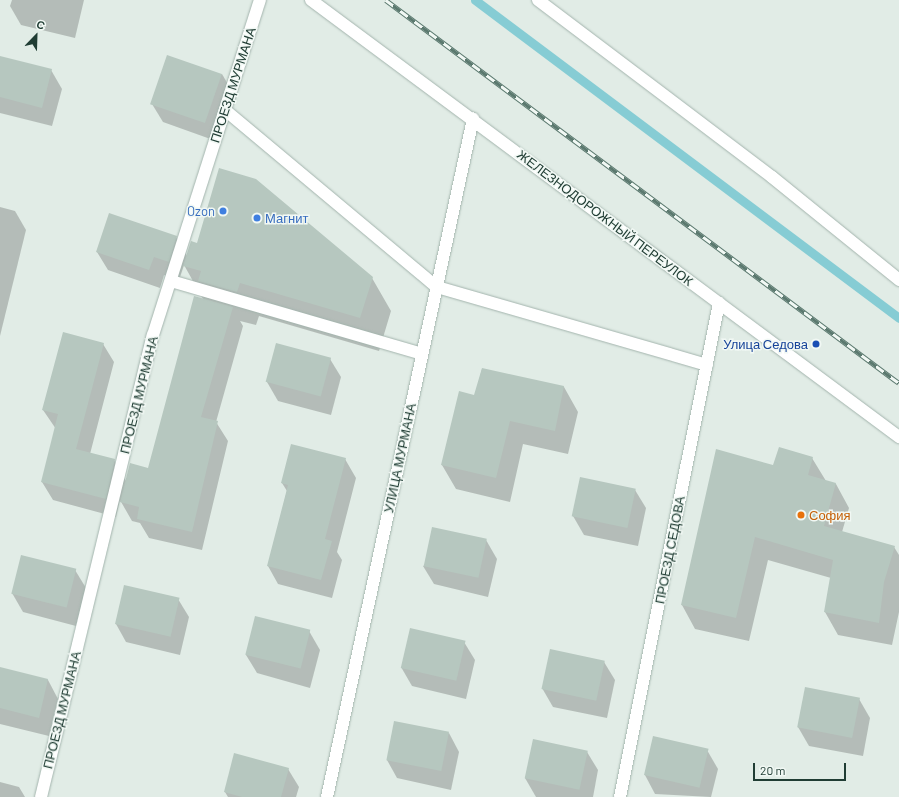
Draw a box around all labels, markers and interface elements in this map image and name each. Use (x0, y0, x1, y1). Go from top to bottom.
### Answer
north arrow (16, 16, 56, 56)
text: С (35, 17, 47, 32)
street label: ПРОЕЗД МУРМАНА (207, 25, 259, 145)
street label: ЖЕЛЕЗНОДОРОЖНЫЙ ПЕРЕУЛОК (514, 147, 696, 289)
place label: Ozon (187, 203, 215, 219)
marker: Ozon (218, 206, 228, 216)
place label: Магнит (265, 210, 308, 226)
marker: Магнит (252, 213, 262, 223)
street label: ПРОЕЗД МУРМАНА (117, 335, 161, 455)
place label: Улица Седова (723, 336, 808, 352)
marker: Улица Седова (811, 339, 821, 349)
street label: УЛИЦА МУРМАНА (381, 402, 419, 514)
street label: ПРОЕЗД СЕДОВА (652, 495, 688, 605)
place label: София (809, 507, 851, 523)
marker: София (796, 510, 806, 520)
street label: ПРОЕЗД МУРМАНА (40, 650, 84, 770)
scale bar (755, 755, 848, 781)
text: 20 m (760, 763, 786, 777)

